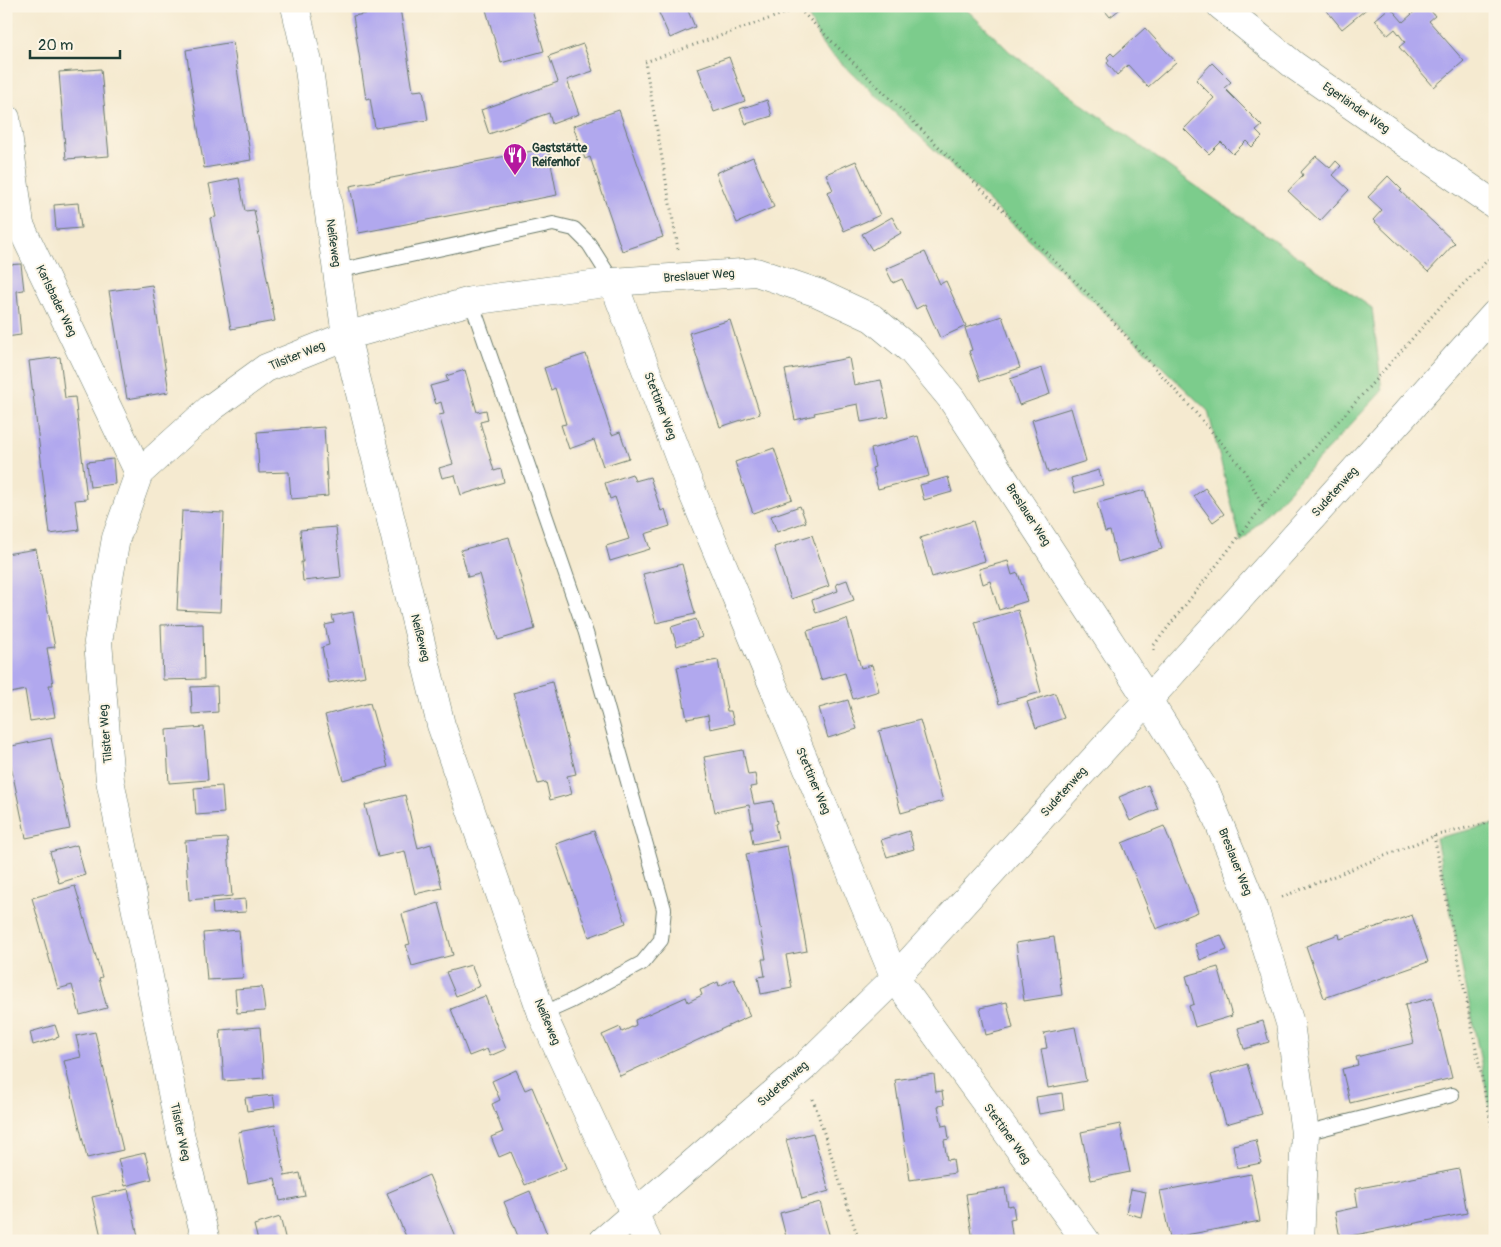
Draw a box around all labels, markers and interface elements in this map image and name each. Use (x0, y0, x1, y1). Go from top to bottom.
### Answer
scale bar (30, 28, 120, 60)
text: 20 m (38, 36, 73, 55)
street label: Egerländer Weg (1319, 79, 1393, 137)
place label: Gaststätte Reifenhof (532, 141, 588, 170)
restaurant icon: Gaststätte Reifenhof (502, 142, 528, 176)
street label: Neißeweg (322, 218, 344, 268)
street label: Karlsbader Weg (32, 263, 80, 339)
street label: Breslauer Weg (663, 266, 735, 286)
street label: Tilsiter Weg (267, 338, 327, 374)
street label: Stettiner Weg (640, 370, 680, 442)
street label: Sudetenweg (1309, 464, 1361, 520)
street label: Breslauer Weg (1002, 481, 1054, 549)
street label: Neißeweg (407, 613, 433, 663)
street label: Tilsiter Weg (96, 704, 116, 764)
street label: Stettiner Weg (792, 745, 834, 817)
street label: Sudetenweg (1038, 764, 1090, 820)
street label: Breslauer Weg (1215, 826, 1255, 898)
street label: Neißeweg (531, 997, 563, 1047)
street label: Sudetenweg (755, 1058, 811, 1110)
street label: Stettiner Weg (980, 1101, 1034, 1167)
street label: Tilsiter Weg (167, 1102, 193, 1162)

